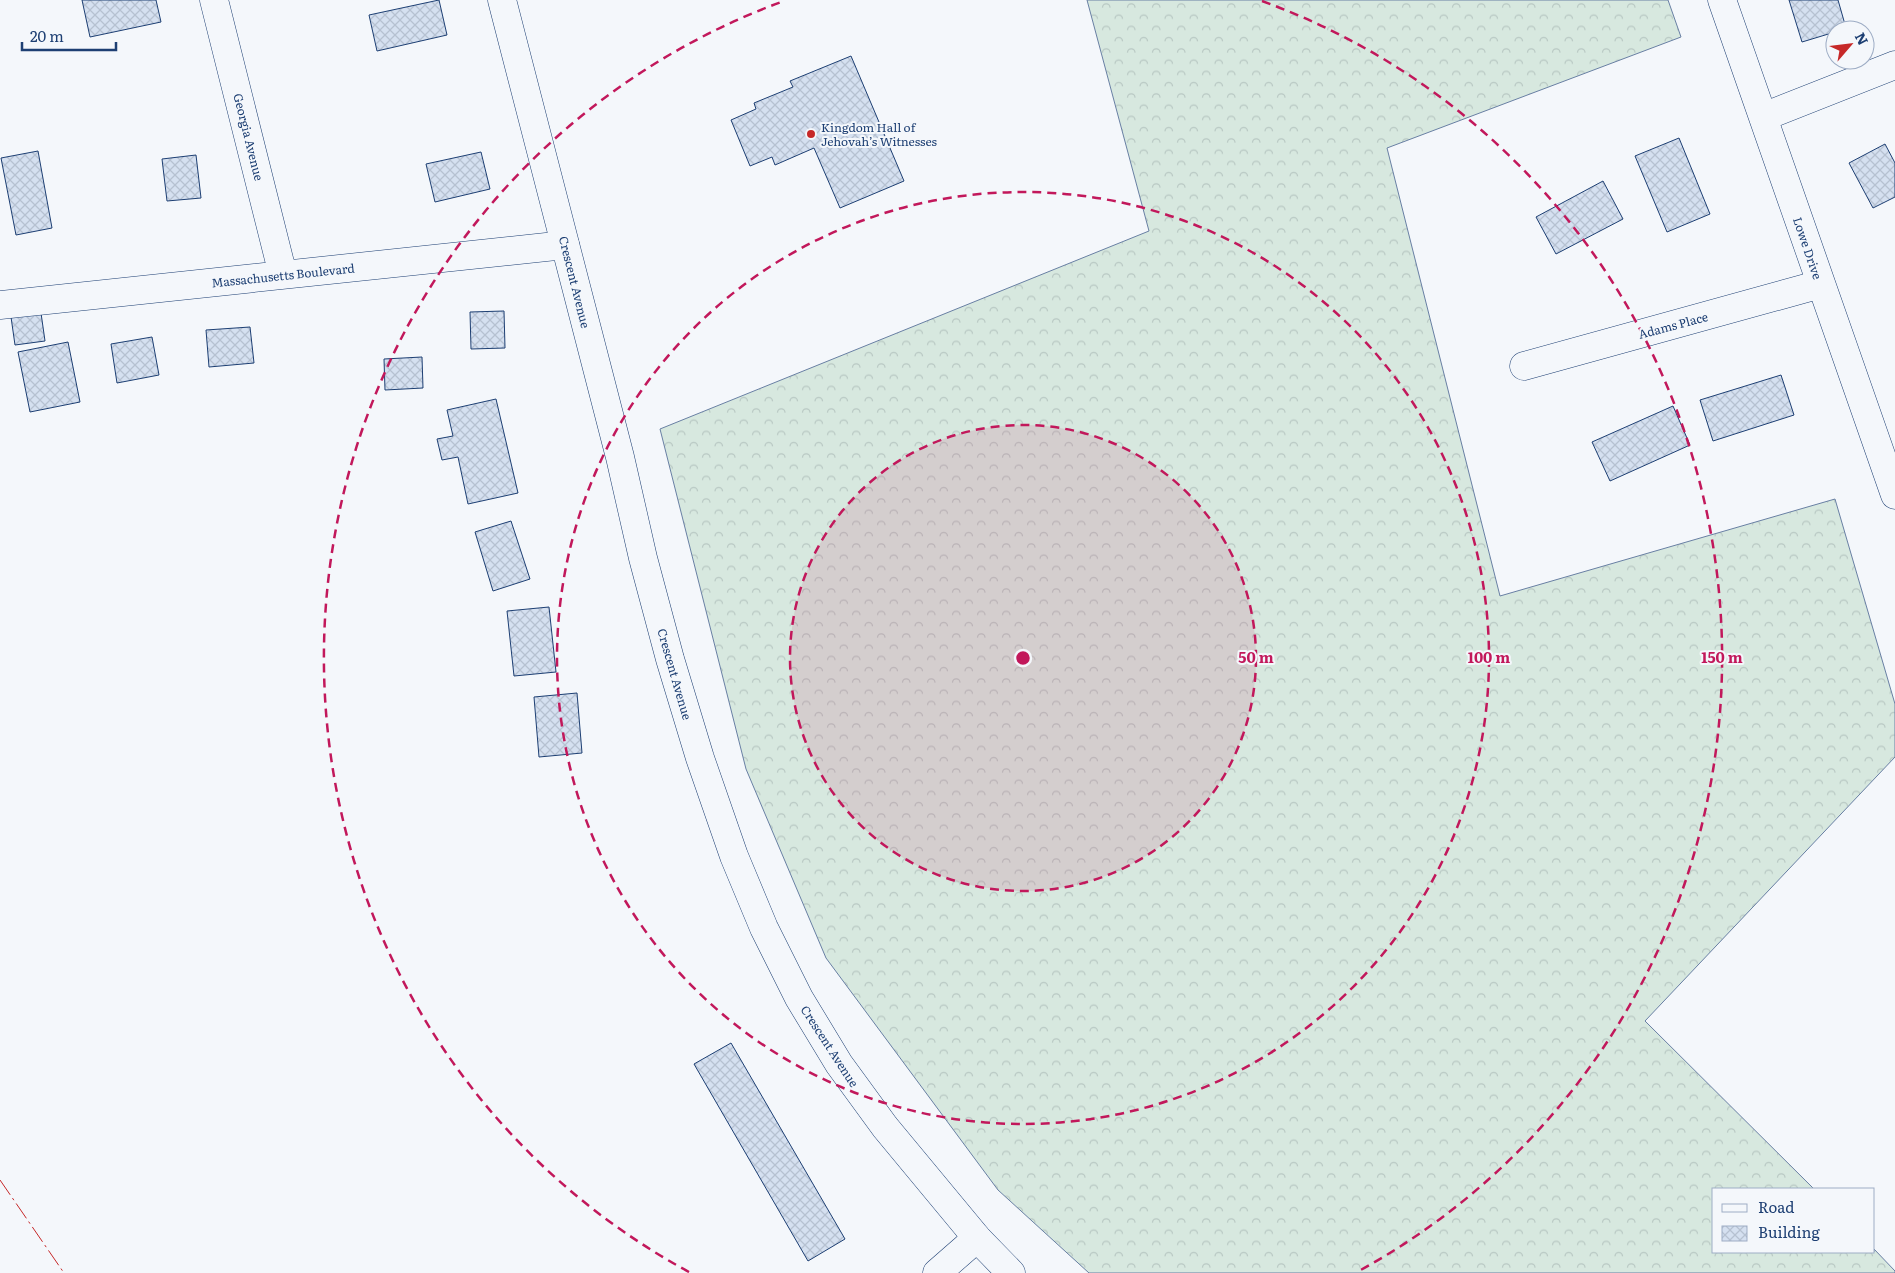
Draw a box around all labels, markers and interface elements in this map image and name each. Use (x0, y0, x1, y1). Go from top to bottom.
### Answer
scale bar (22, 20, 116, 52)
north arrow (1825, 20, 1875, 70)
text: 20 m (30, 24, 64, 47)
text: N (1851, 29, 1874, 49)
street label: Georgia Avenue (229, 91, 269, 183)
place label: Kingdom Hall of Jehovah’s Witnesses (821, 118, 938, 150)
marker: Kingdom Hall of Jehovah’s Witnesses (805, 128, 817, 140)
street label: Lowe Drive (1789, 214, 1827, 282)
street label: Crescent Avenue (555, 234, 595, 330)
street label: Massachusetts Boulevard (211, 258, 356, 291)
street label: Adams Place (1636, 307, 1710, 343)
street label: Crescent Avenue (653, 626, 697, 722)
text: 50 m (1238, 645, 1274, 668)
text: 100 m (1468, 645, 1510, 668)
text: 150 m (1701, 645, 1743, 668)
centre of rings (1014, 649, 1032, 667)
street label: Crescent Avenue (797, 1002, 863, 1090)
legend (1712, 1188, 1875, 1253)
text: Road (1758, 1195, 1794, 1218)
text: Building (1758, 1220, 1820, 1243)

